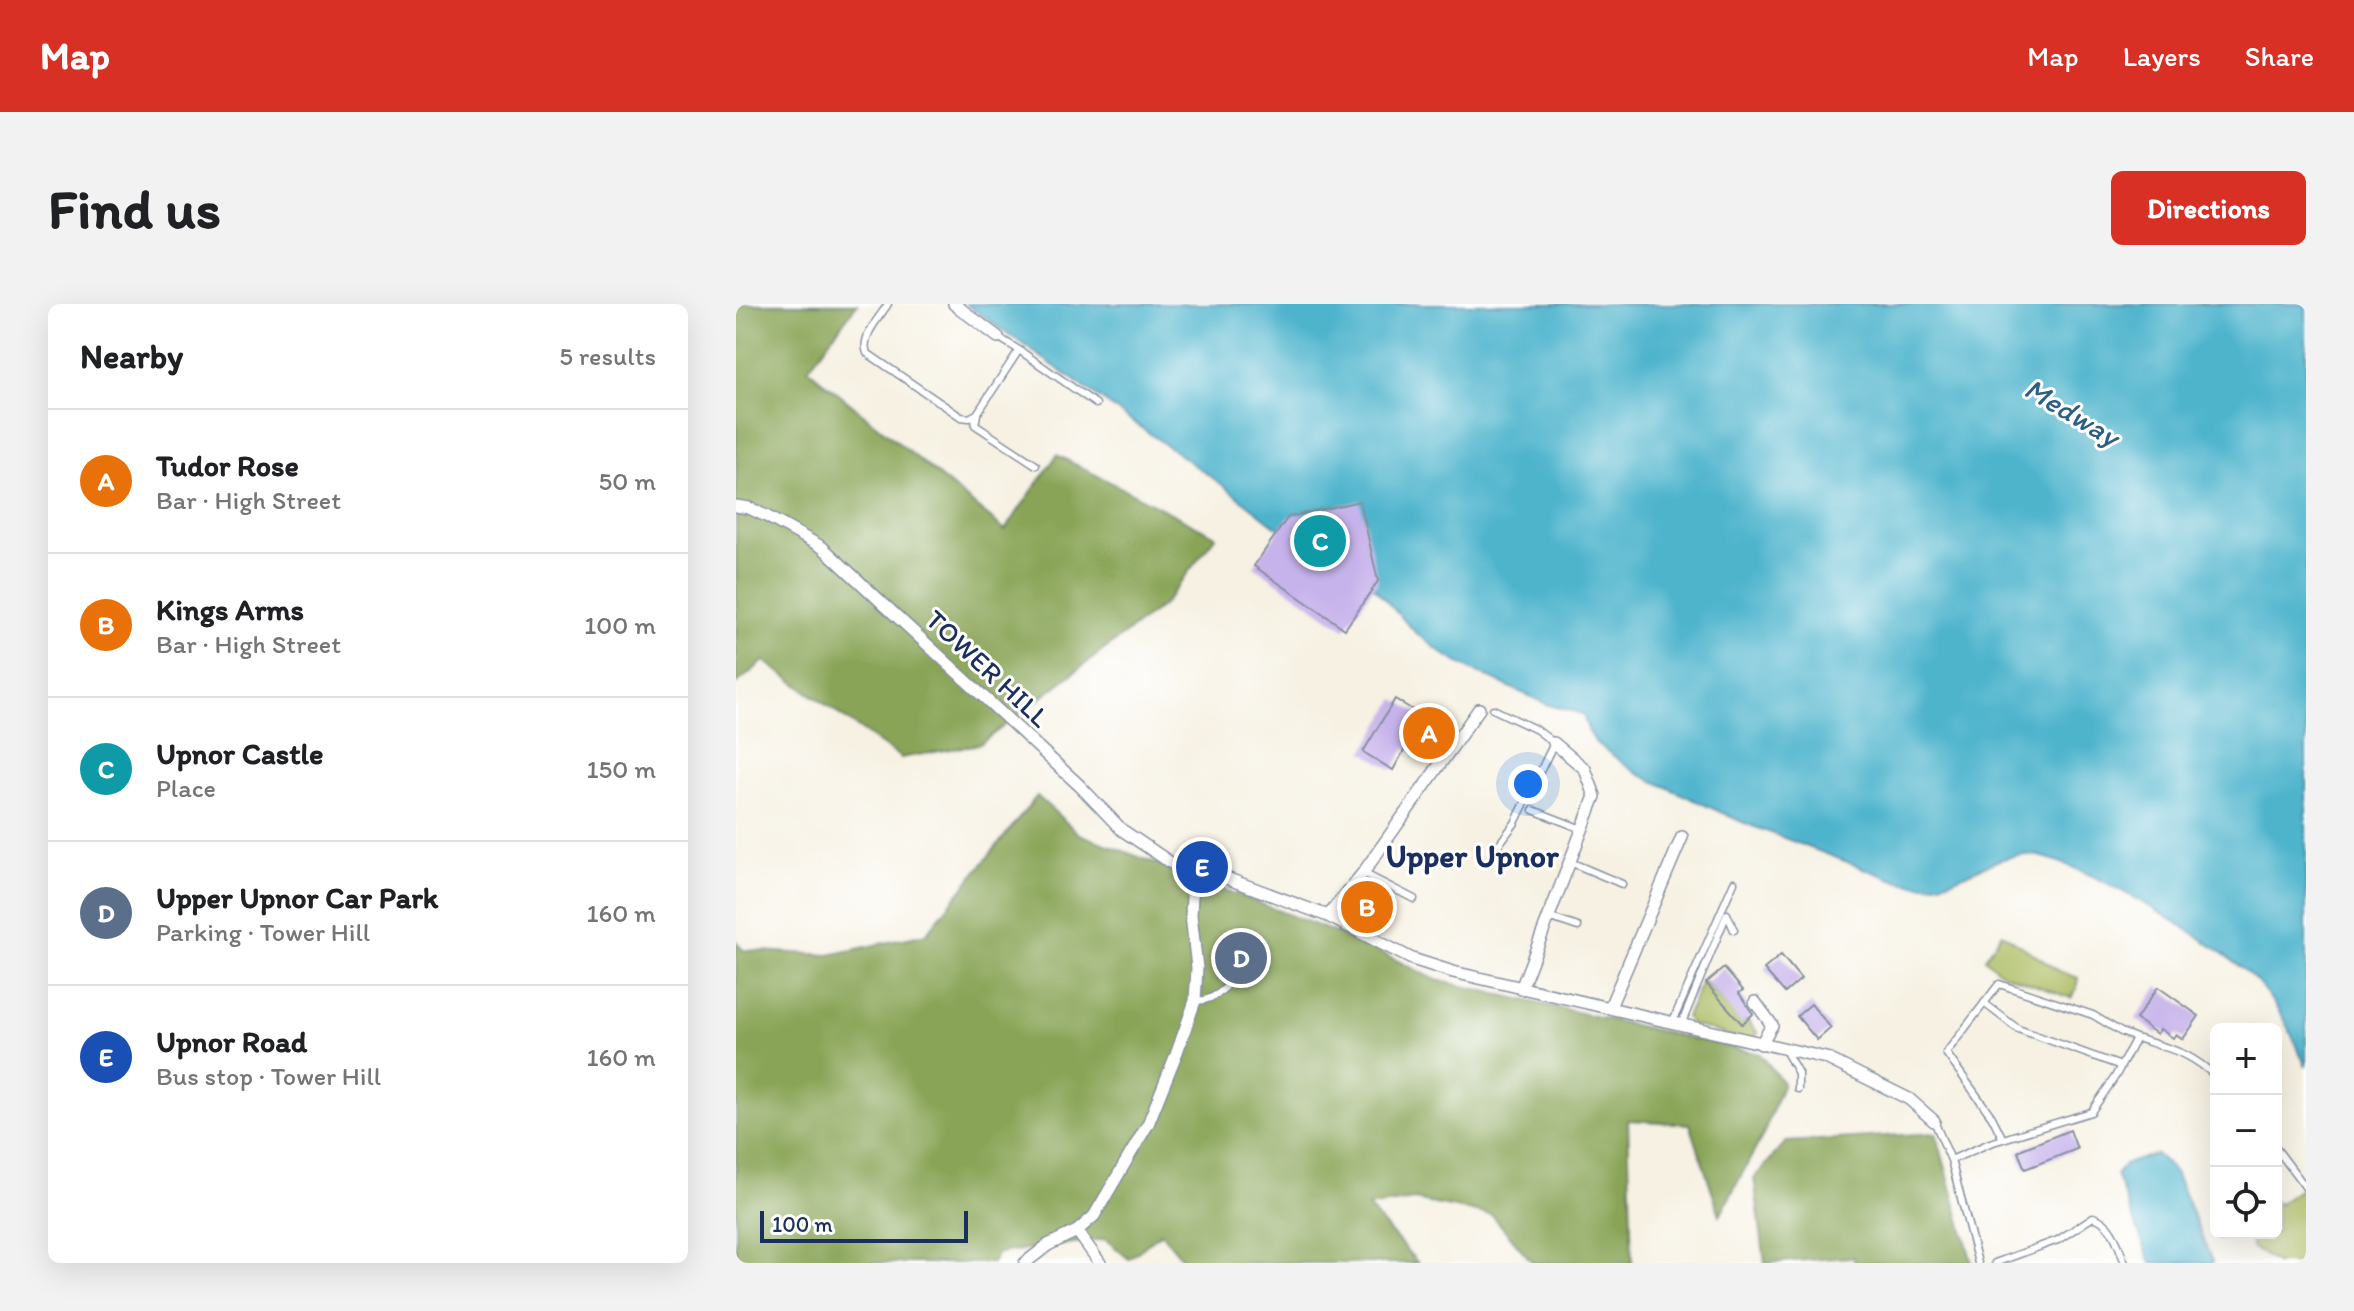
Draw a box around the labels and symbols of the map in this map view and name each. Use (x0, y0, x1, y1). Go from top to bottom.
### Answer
water label: Medway (2018, 369, 2128, 456)
pin: C (1294, 511, 1346, 571)
street label: TOWER HILL (919, 602, 1057, 734)
pin: A (1403, 703, 1455, 763)
your location (1508, 764, 1548, 804)
pin: E (1176, 837, 1228, 897)
district label: Upper Upnor (1385, 837, 1560, 875)
pin: B (1341, 877, 1393, 937)
pin: D (1215, 928, 1267, 988)
scale bar (760, 1207, 968, 1243)

